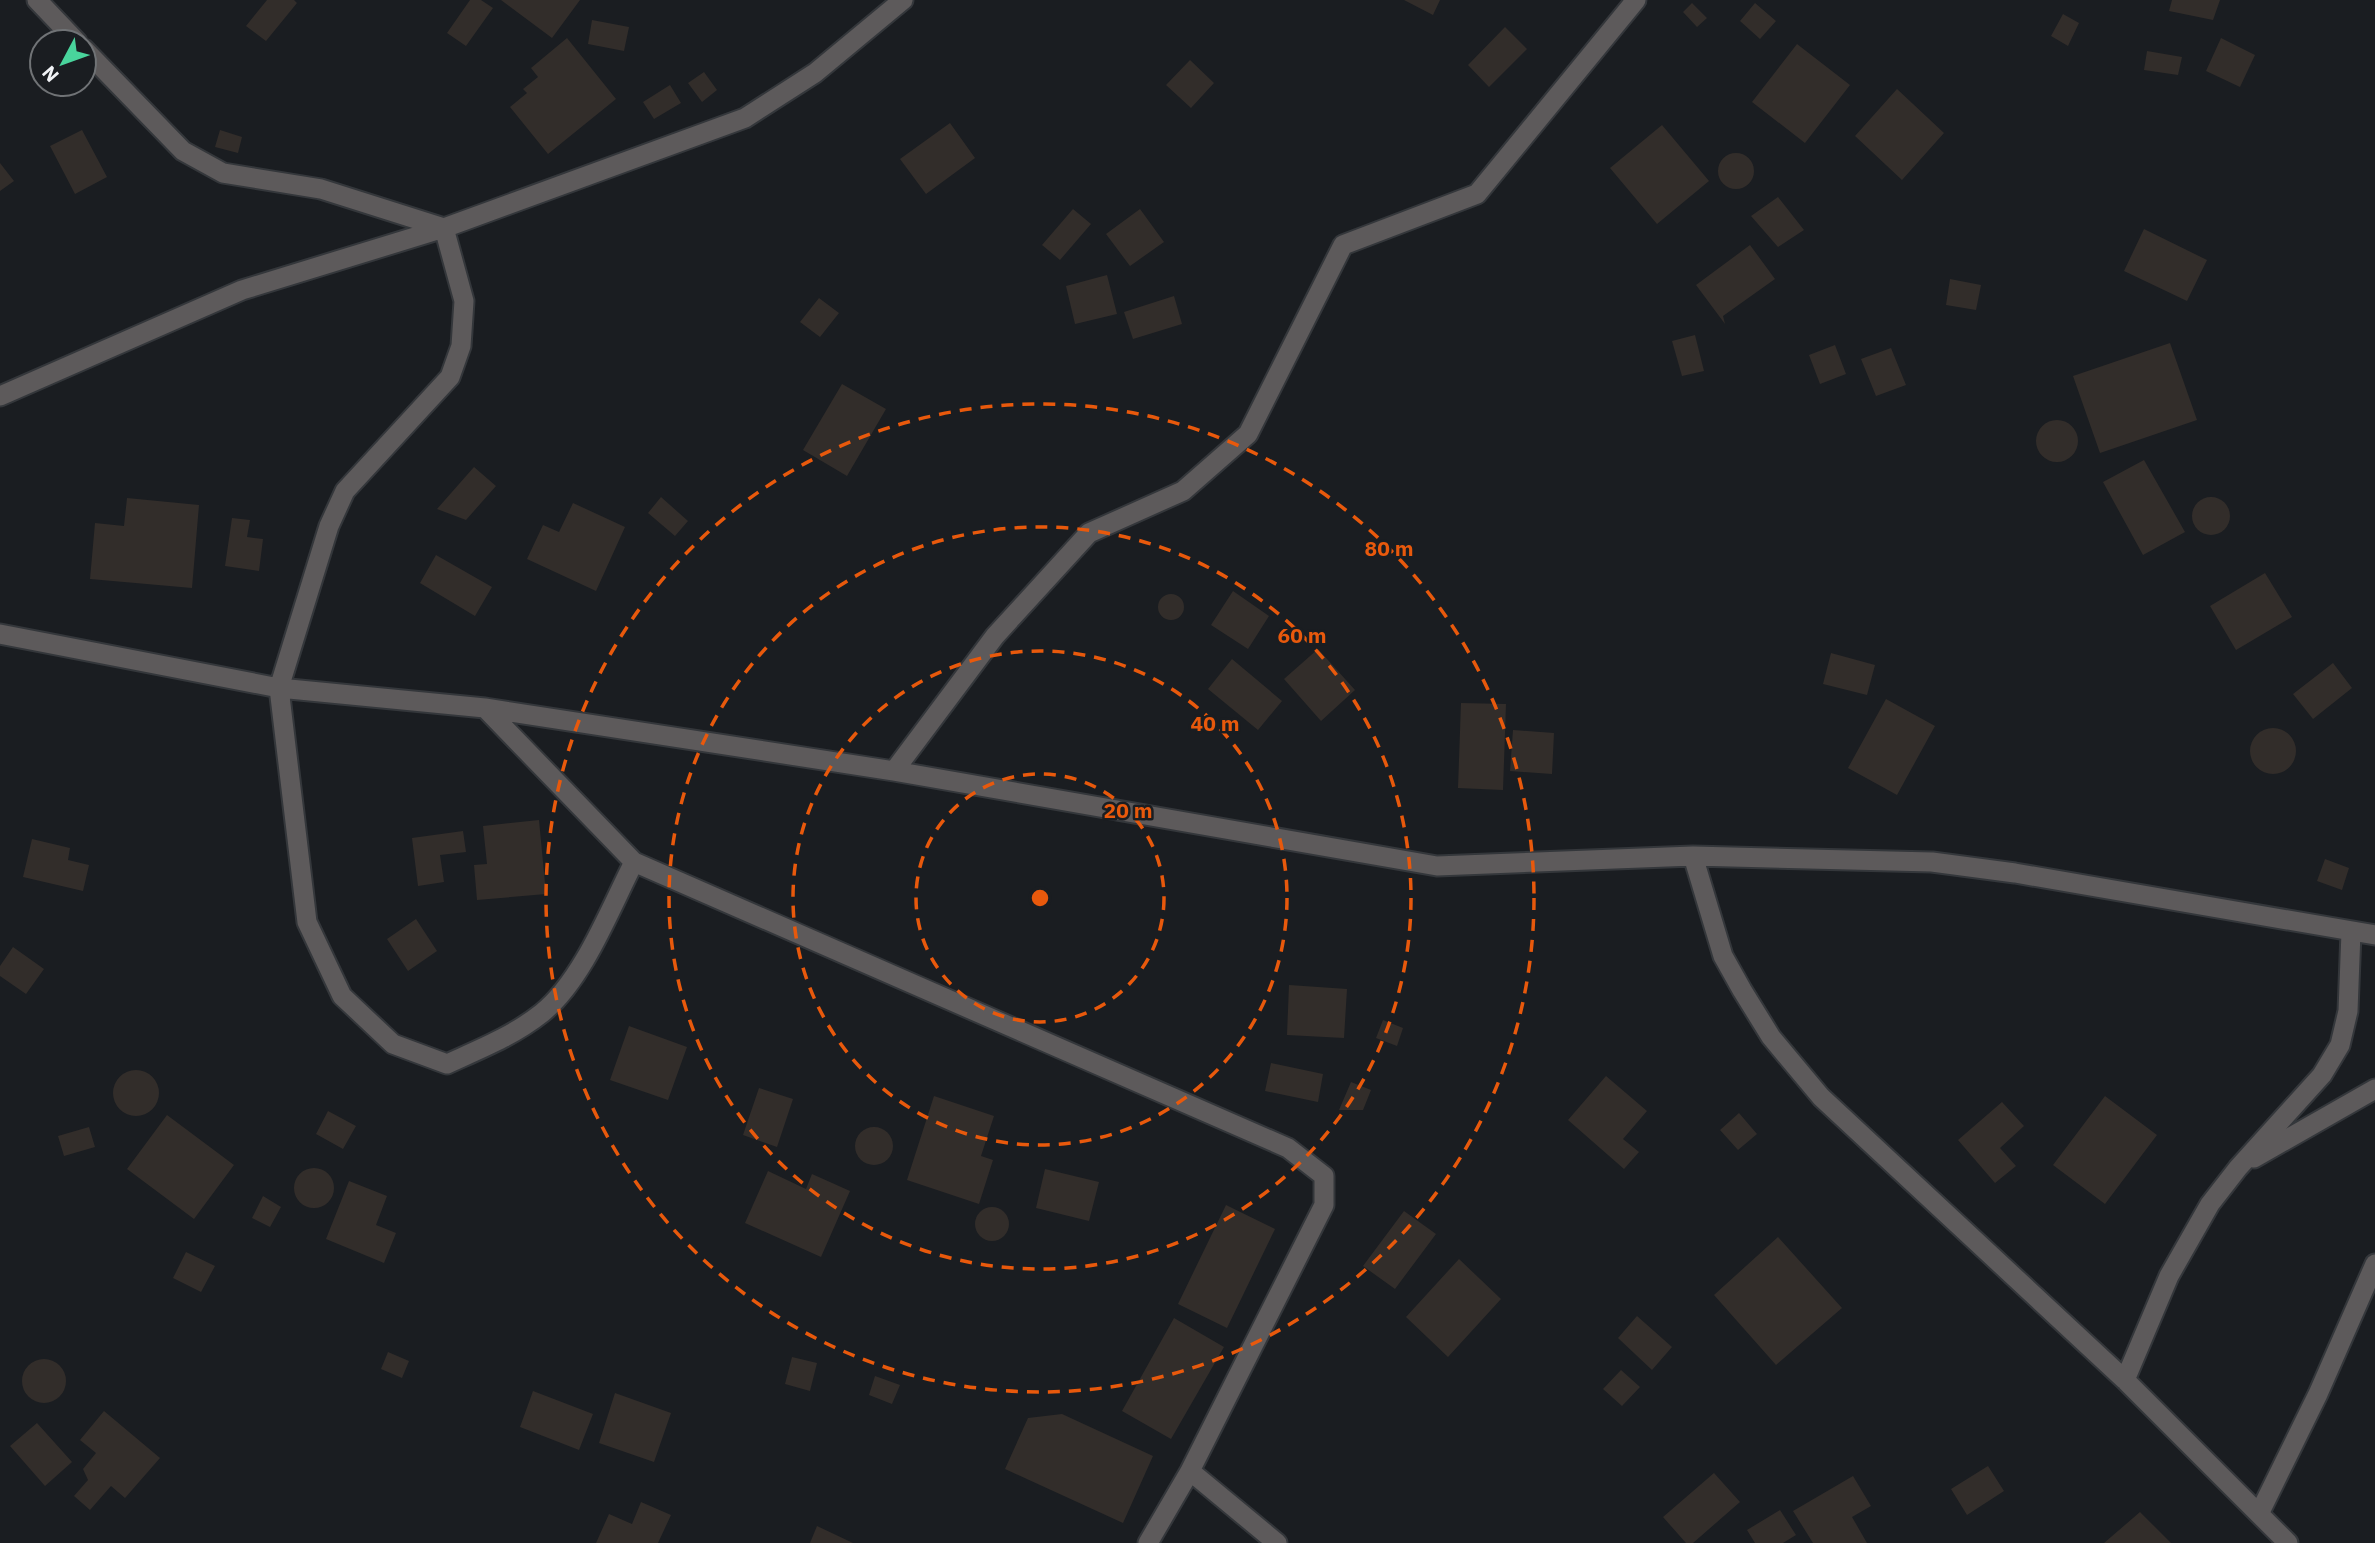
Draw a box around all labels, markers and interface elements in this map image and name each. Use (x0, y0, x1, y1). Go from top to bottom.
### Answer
north arrow (28, 28, 98, 98)
text: N (37, 61, 64, 87)
text: 80 m (1365, 534, 1413, 562)
text: 60 m (1278, 621, 1326, 649)
text: 40 m (1191, 709, 1239, 737)
text: 20 m (1104, 796, 1152, 824)
centre of rings (1028, 886, 1052, 910)

